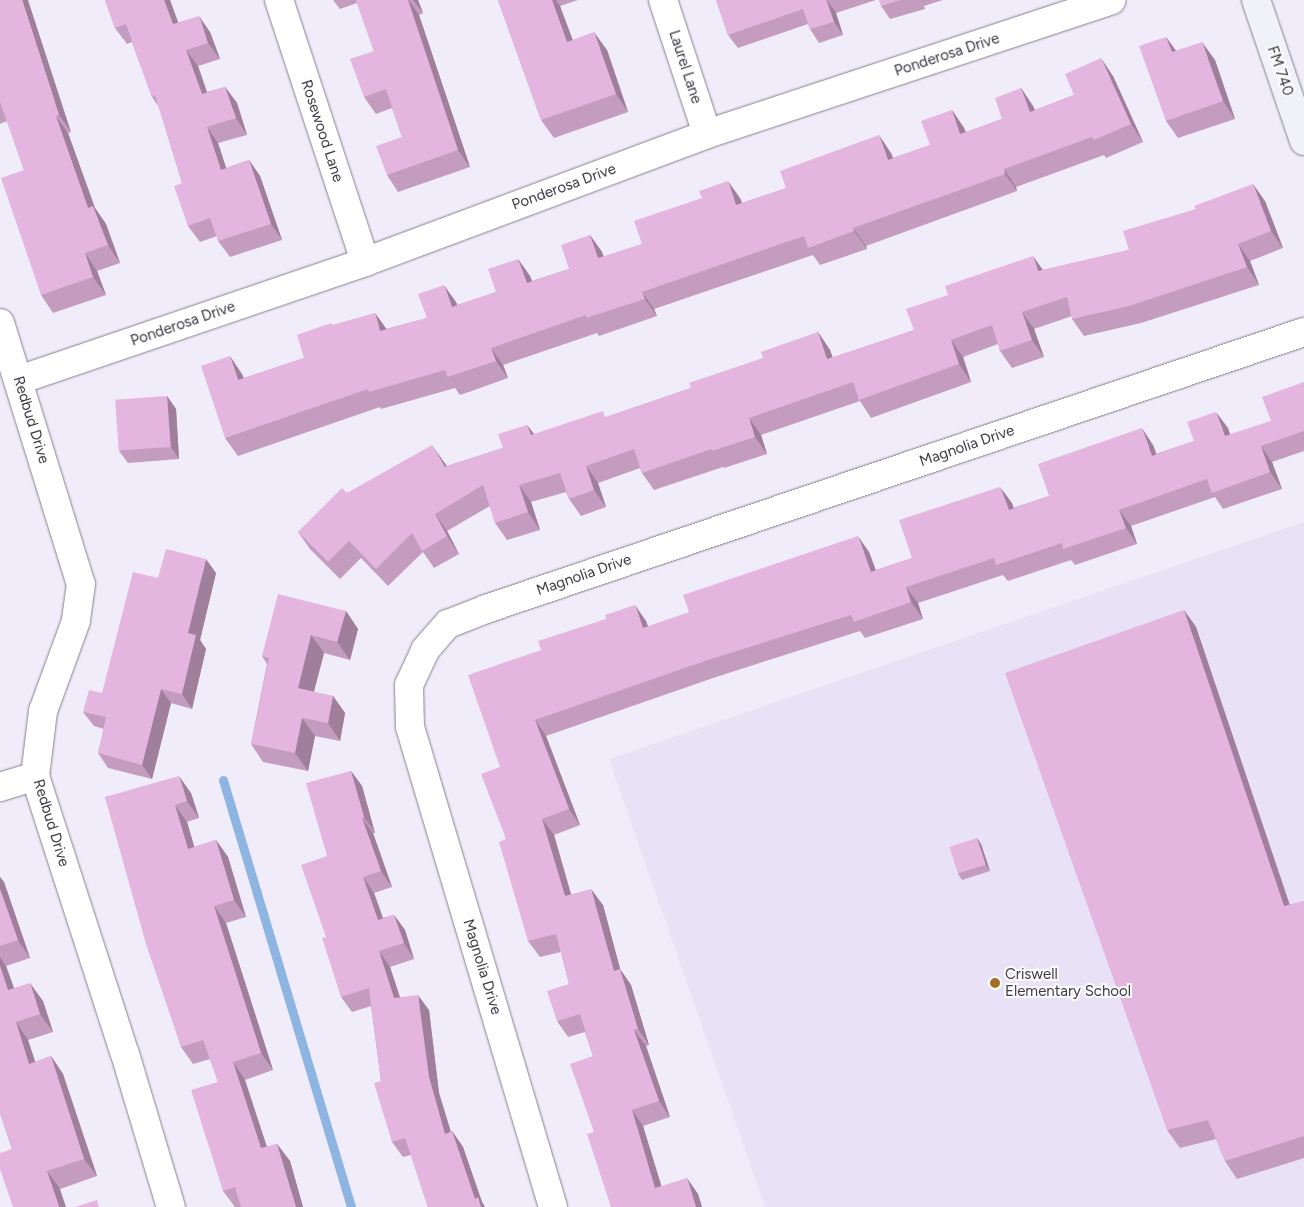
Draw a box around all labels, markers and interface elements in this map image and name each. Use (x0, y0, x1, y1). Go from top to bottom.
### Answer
street label: Laurel Lane (665, 28, 705, 106)
street label: Ponderosa Drive (892, 30, 1002, 80)
street label: FM 740 (1263, 44, 1297, 98)
street label: Rosewood Lane (297, 78, 347, 184)
street label: Ponderosa Drive (510, 160, 618, 214)
street label: Ponderosa Drive (128, 298, 238, 350)
street label: Redbud Drive (9, 374, 53, 466)
street label: Magnolia Drive (917, 421, 1017, 471)
street label: Magnolia Drive (534, 550, 634, 600)
street label: Redbud Drive (29, 777, 73, 869)
street label: Magnolia Drive (459, 917, 505, 1017)
place label: Criswell Elementary School (1005, 965, 1131, 1000)
marker: Criswell Elementary School (989, 977, 1001, 989)

